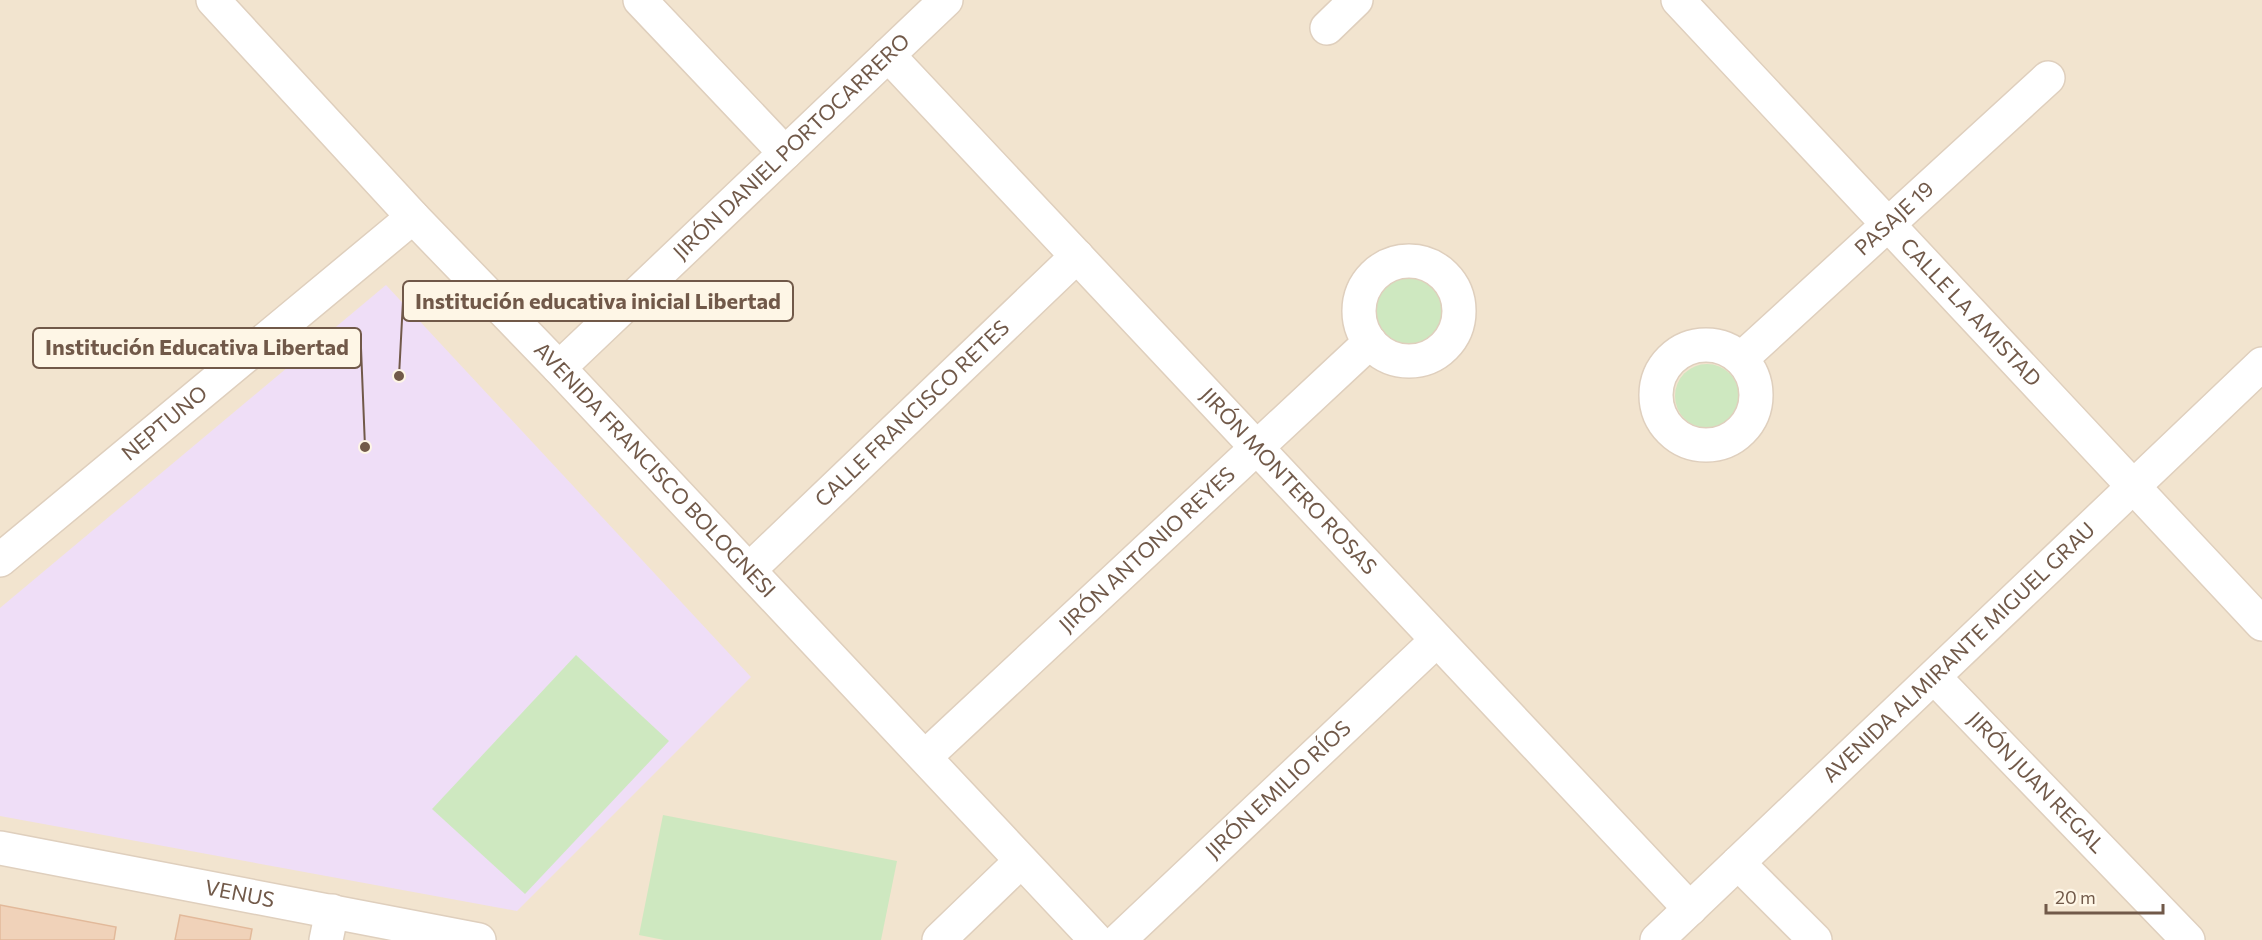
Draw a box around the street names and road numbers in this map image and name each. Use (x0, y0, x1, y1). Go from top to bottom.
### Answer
street label: JIRÓN DANIEL PORTOCARRERO (667, 27, 914, 264)
street label: PASAJE 19 (1849, 175, 1938, 260)
street label: CALLE LA AMISTAD (1896, 232, 2047, 391)
street label: CALLE FRANCISCO RETES (809, 314, 1013, 511)
street label: AVENIDA FRANCISCO BOLOGNESI (530, 336, 782, 602)
street label: NEPTUNO (116, 379, 211, 465)
street label: JIRÓN MONTERO ROSAS (1196, 382, 1383, 579)
street label: JIRÓN ANTONIO REYES (1053, 461, 1239, 637)
street label: AVENIDA ALMIRANTE MIGUEL GRAU (1817, 516, 2099, 787)
street label: JIRÓN JUAN REGAL (1963, 706, 2111, 857)
street label: JIRÓN EMILIO RÍOS (1200, 714, 1355, 863)
street label: VENUS (203, 874, 277, 911)

